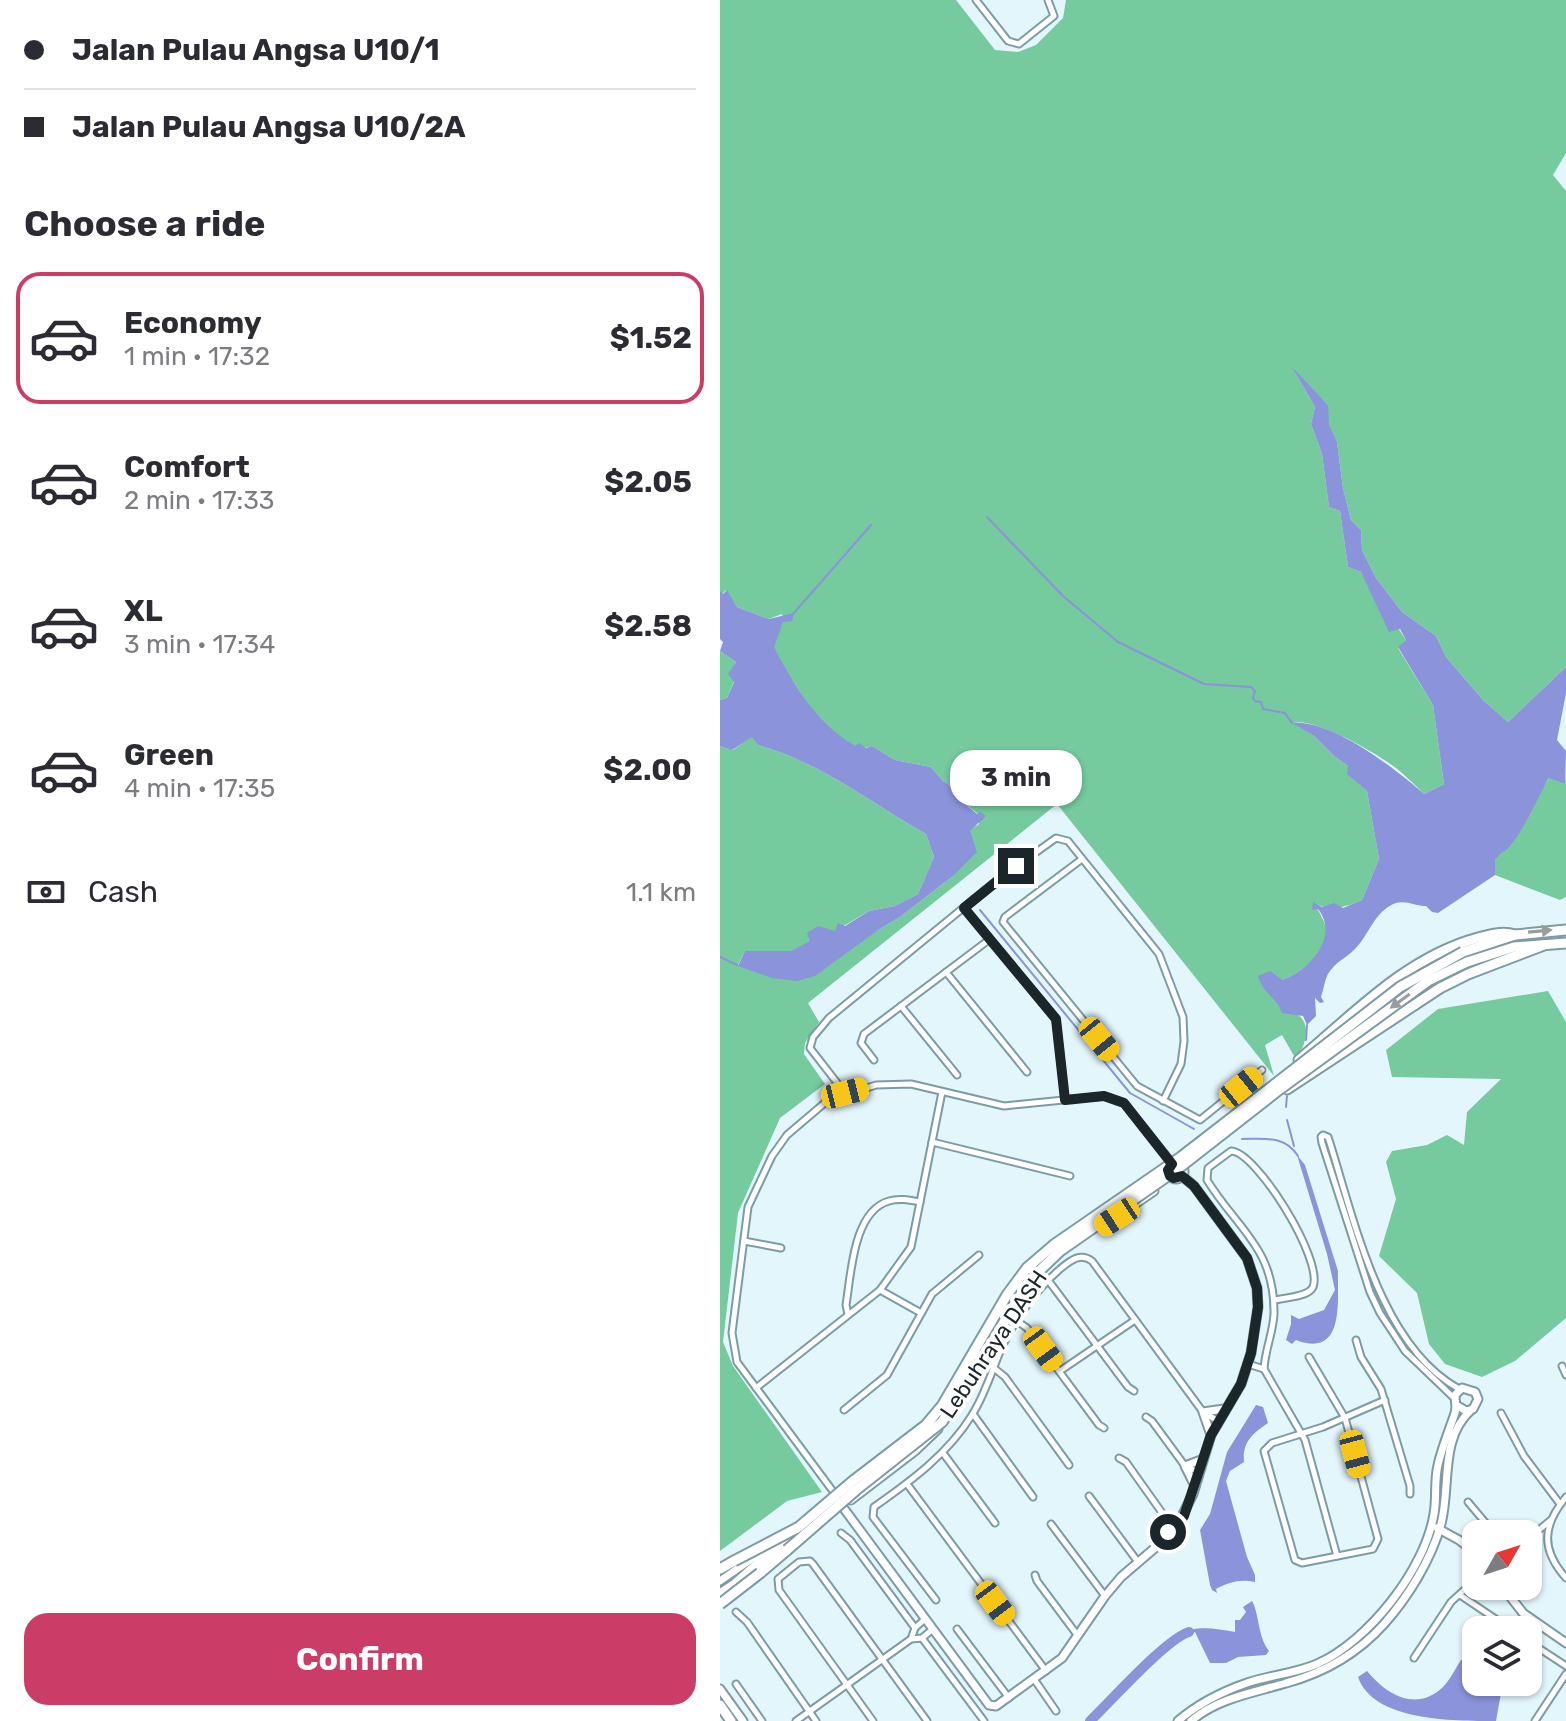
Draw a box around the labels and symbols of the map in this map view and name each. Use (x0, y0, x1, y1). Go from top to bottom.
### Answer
callout: 3 min (950, 750, 1082, 806)
route end (998, 848, 1034, 884)
one-way arrow (1528, 925, 1553, 938)
one-way arrow (1390, 993, 1410, 1009)
car (1075, 1013, 1123, 1065)
car (1215, 1063, 1267, 1111)
car (819, 1076, 871, 1110)
car (1090, 1194, 1144, 1240)
street label: Lebuhraya DASH (934, 1265, 1053, 1423)
car (1019, 1323, 1067, 1375)
car (1337, 1428, 1373, 1480)
route start (1150, 1514, 1186, 1550)
north arrow (1462, 1520, 1542, 1600)
car (971, 1577, 1019, 1629)

